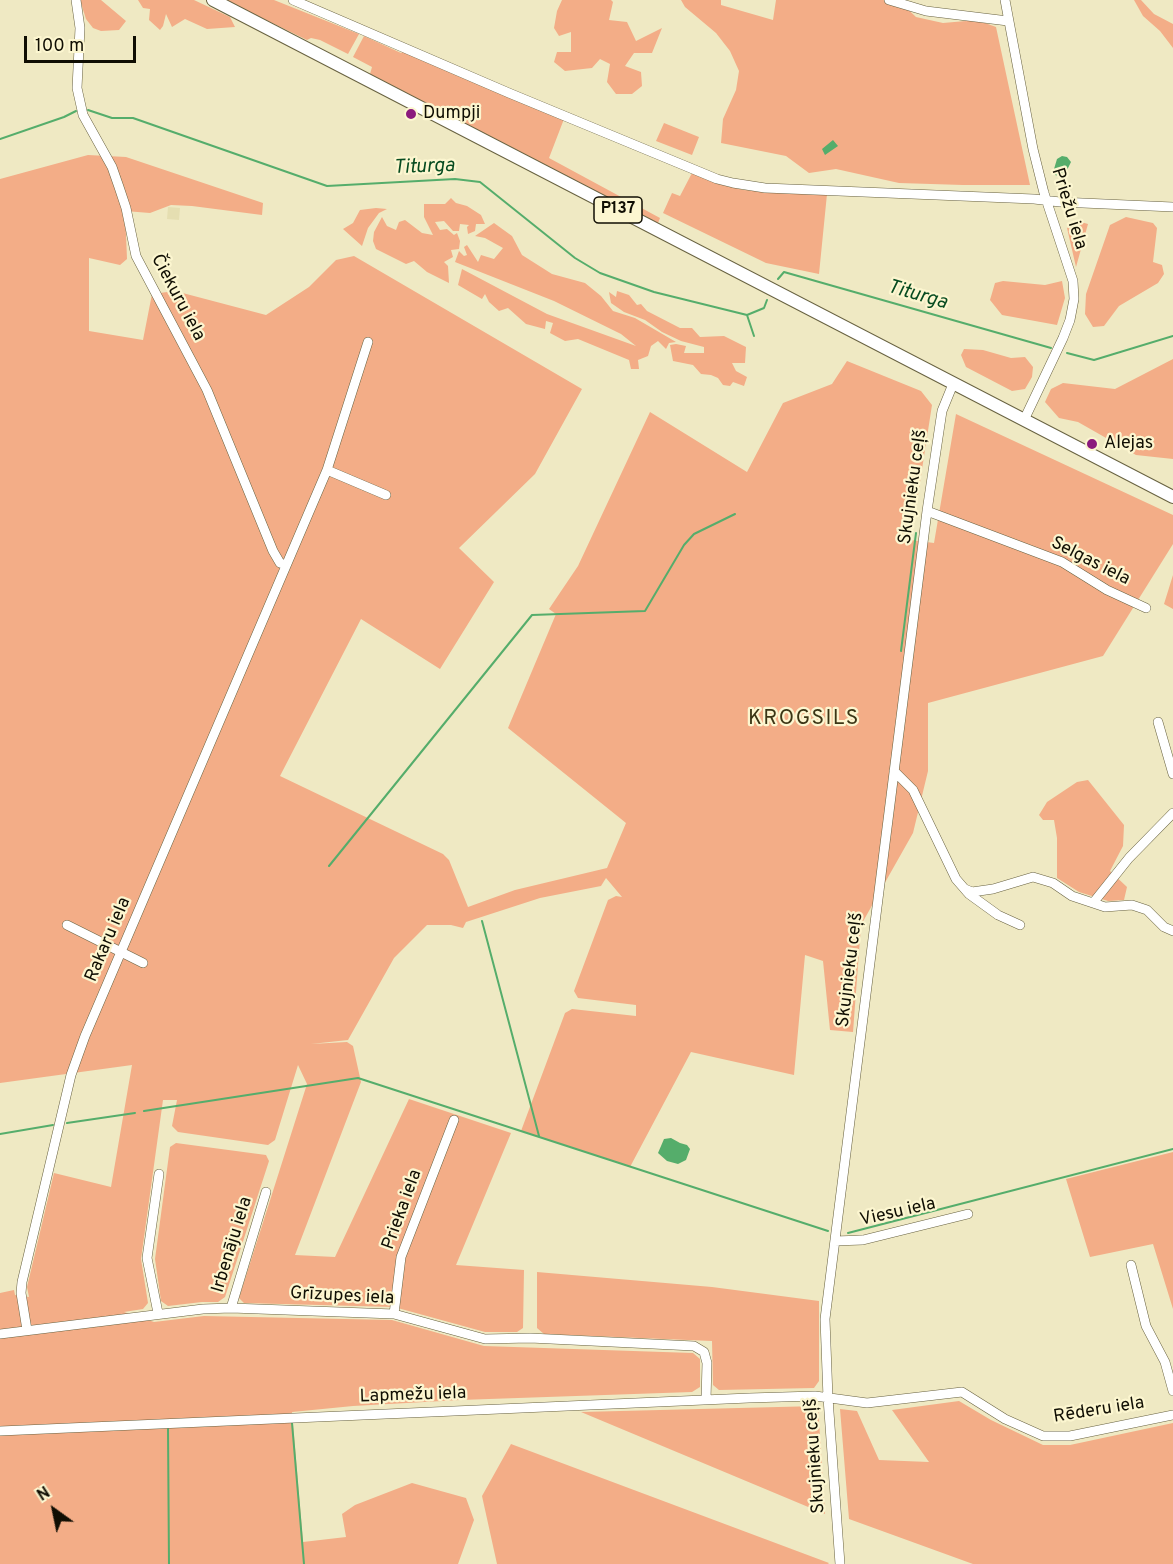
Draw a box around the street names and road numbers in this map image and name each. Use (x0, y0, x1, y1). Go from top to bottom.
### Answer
street label: Priežu iela (1045, 166, 1091, 252)
road number: P137 (594, 197, 642, 223)
street label: Čiekuru iela (145, 251, 209, 345)
street label: Skujnieku ceļš (895, 428, 933, 546)
street label: Selgas iela (1047, 533, 1133, 591)
street label: Rakaru iela (82, 894, 136, 986)
street label: Skujnieku ceļš (833, 911, 869, 1029)
street label: Prieka iela (379, 1167, 427, 1253)
street label: Irbenāju iela (208, 1194, 258, 1296)
street label: Viesu iela (858, 1194, 938, 1232)
street label: Grīzupes iela (289, 1283, 395, 1311)
street label: Lapmežu iela (359, 1383, 467, 1409)
street label: Rēderu iela (1052, 1393, 1146, 1429)
street label: Skujnieku ceļš (801, 1398, 831, 1514)

